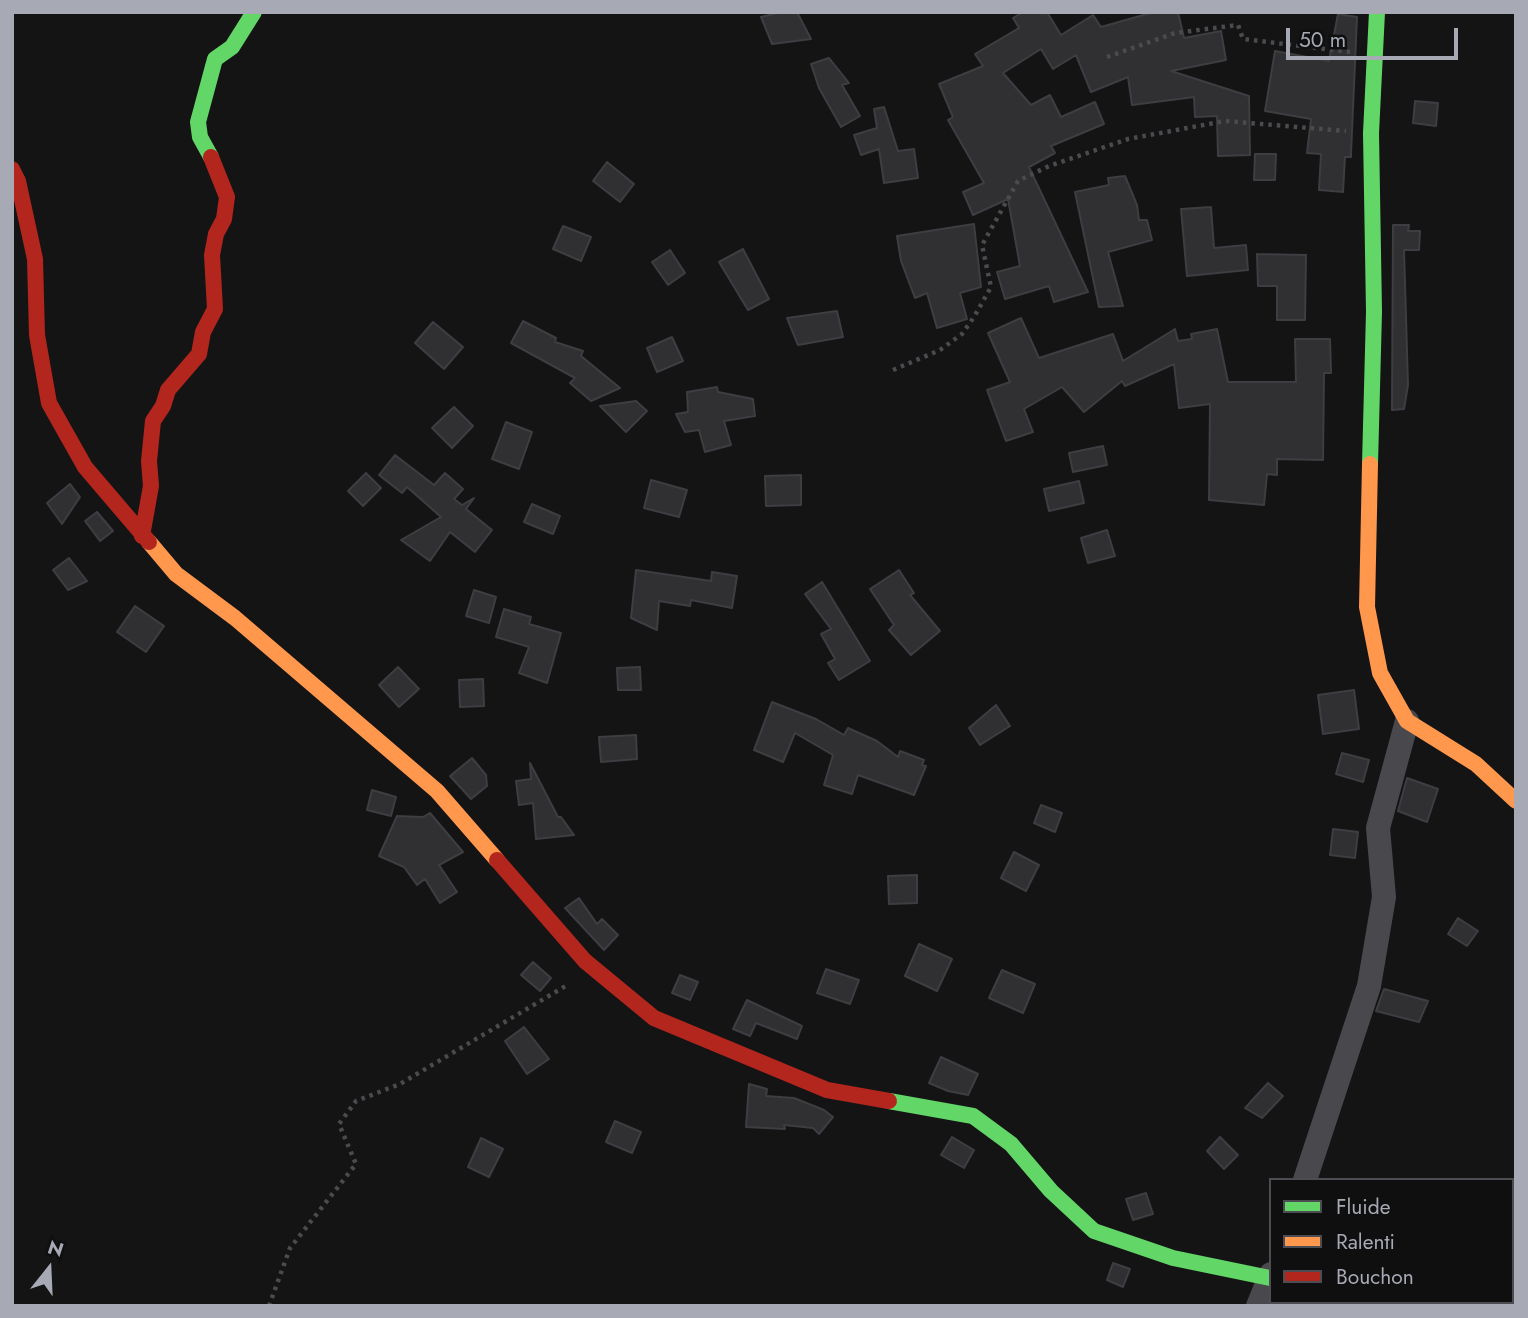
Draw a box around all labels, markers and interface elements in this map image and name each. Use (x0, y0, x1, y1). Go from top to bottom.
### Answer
scale bar (1290, 14, 1462, 58)
text: 50 m (1299, 25, 1346, 55)
legend (1269, 1178, 1514, 1304)
text: Fluide (1336, 1192, 1391, 1222)
text: Ralenti (1336, 1227, 1395, 1257)
text: N (44, 1233, 67, 1264)
north arrow (14, 1234, 84, 1304)
text: Bouchon (1336, 1262, 1414, 1292)

